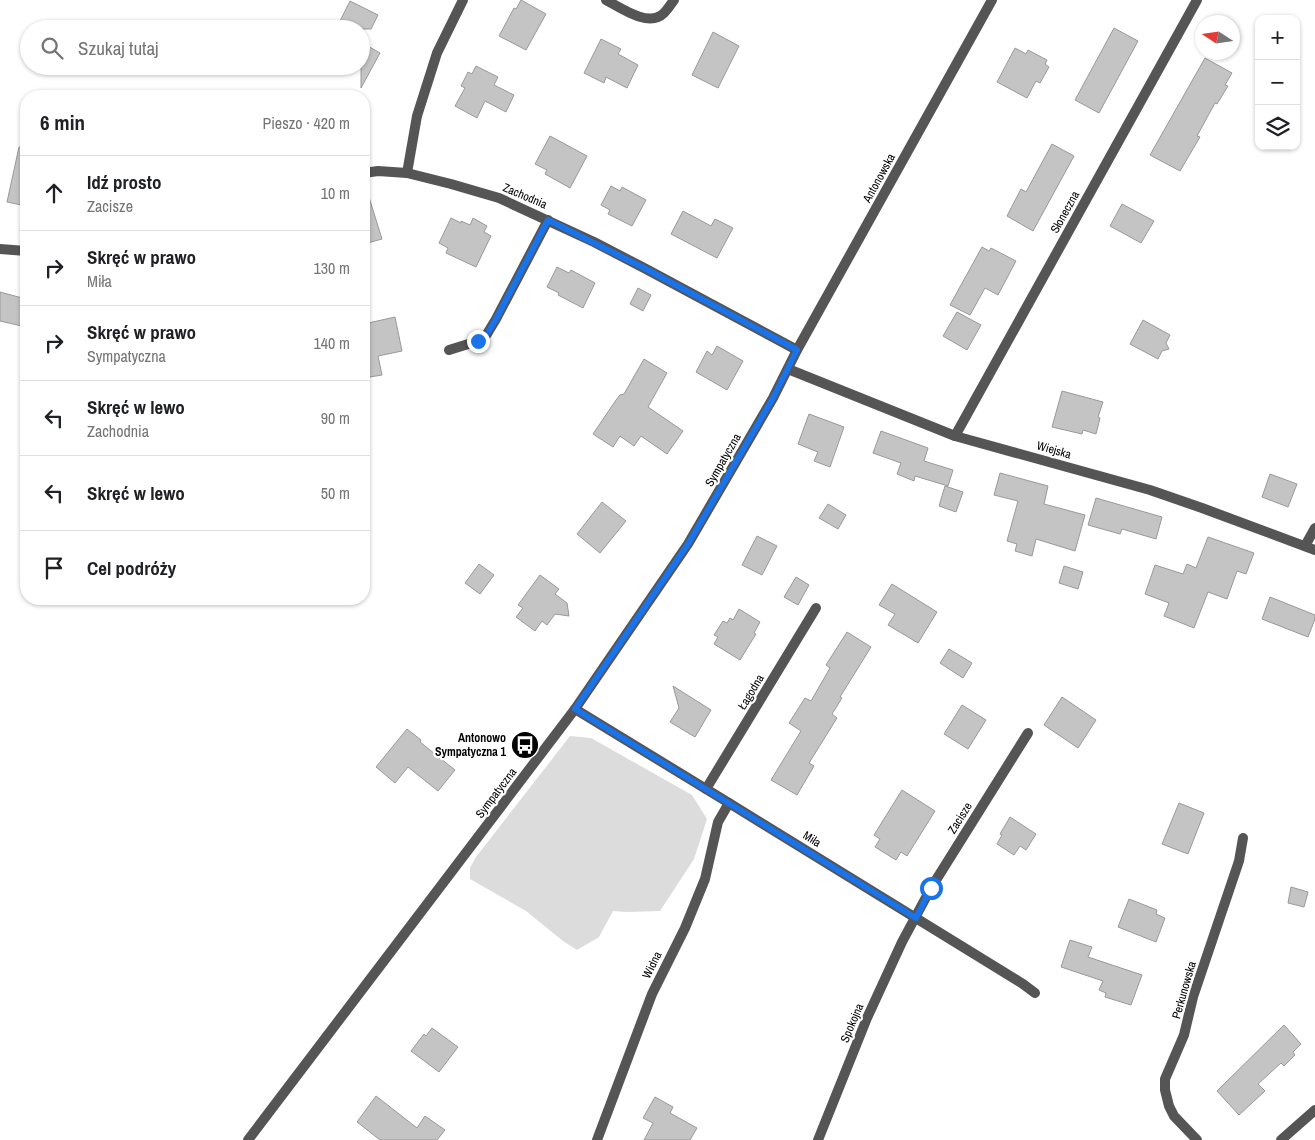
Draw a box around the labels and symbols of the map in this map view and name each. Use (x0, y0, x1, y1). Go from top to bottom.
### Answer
north arrow (1195, 15, 1240, 60)
street label: Antonowska (859, 150, 899, 206)
street label: Zachodnia (500, 180, 550, 213)
street label: Słoneczna (1047, 188, 1083, 236)
route end (467, 330, 490, 353)
street label: Sympatyczna (701, 430, 745, 490)
street label: Wiejska (1035, 437, 1074, 463)
street label: Łagodna (734, 671, 768, 713)
place label: Antonowo Sympatyczna 1 (435, 730, 507, 760)
bus stop icon: Antonowo Sympatyczna 1 (510, 730, 540, 760)
street label: Sympatyczna (472, 764, 520, 821)
street label: Zacisze (944, 799, 976, 837)
street label: Miła (800, 827, 825, 851)
route start (920, 877, 943, 900)
street label: Widna (639, 948, 666, 981)
street label: Perkunowska (1168, 959, 1200, 1021)
street label: Spokojna (837, 1001, 868, 1045)

